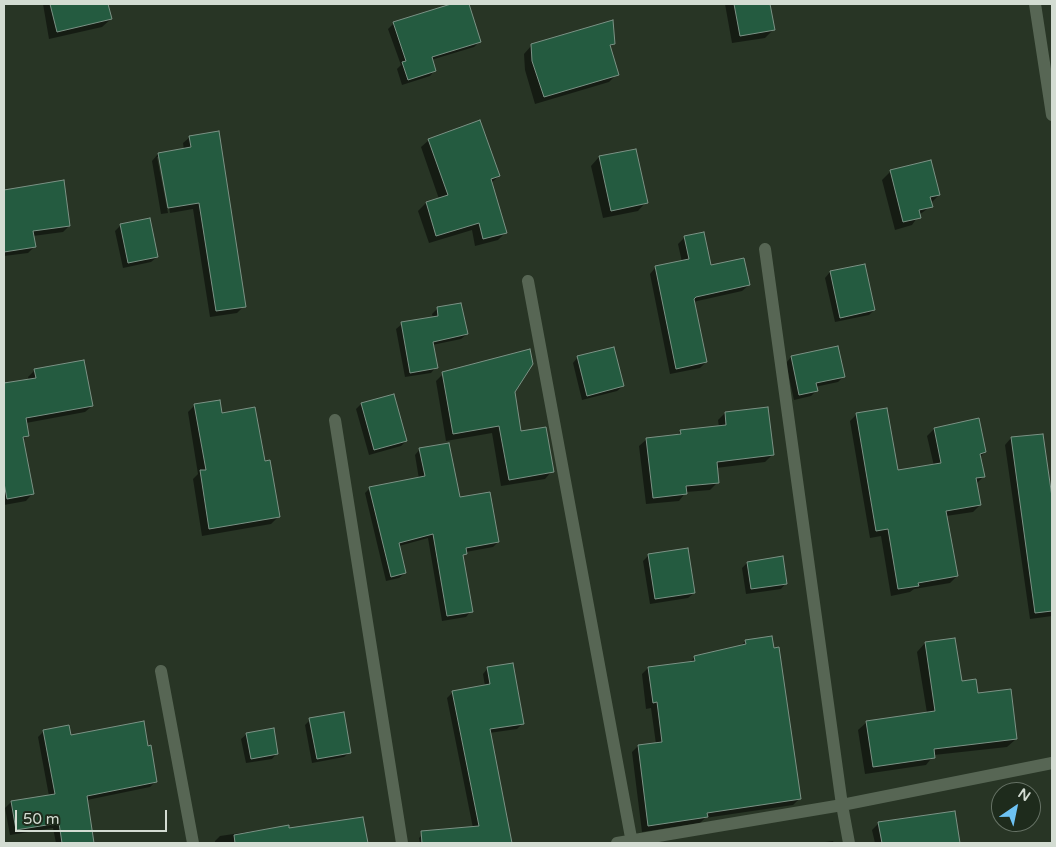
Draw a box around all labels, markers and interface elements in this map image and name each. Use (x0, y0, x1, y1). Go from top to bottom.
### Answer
north arrow (991, 782, 1041, 832)
text: N (1015, 785, 1034, 805)
scale bar (18, 800, 170, 832)
text: 50 m (23, 810, 60, 828)

